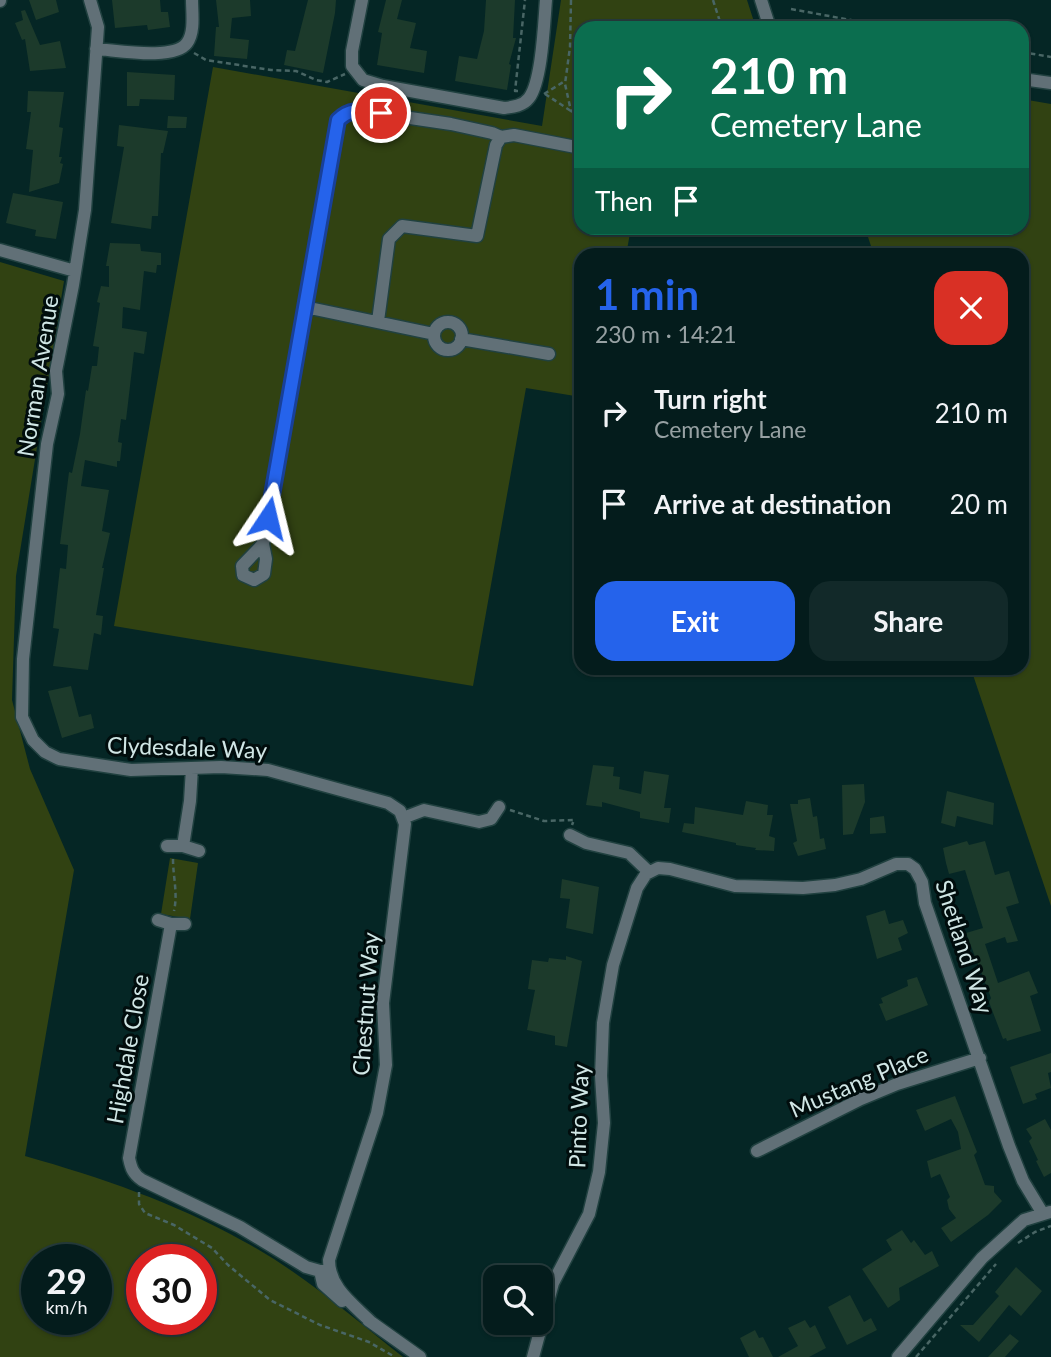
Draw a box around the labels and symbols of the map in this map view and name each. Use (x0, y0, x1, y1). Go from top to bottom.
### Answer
pin (351, 83, 411, 143)
street label: Norman Avenue (10, 293, 64, 459)
position arrow (231, 481, 305, 555)
street label: Clydesdale Way (106, 730, 268, 764)
street label: Shetland Way (930, 876, 1000, 1017)
street label: Chestnut Way (346, 931, 384, 1077)
street label: Highdale Close (100, 972, 154, 1126)
street label: Mustang Place (785, 1039, 932, 1123)
street label: Pinto Way (562, 1063, 594, 1169)
speed limit sign: 30 (126, 1244, 217, 1335)

